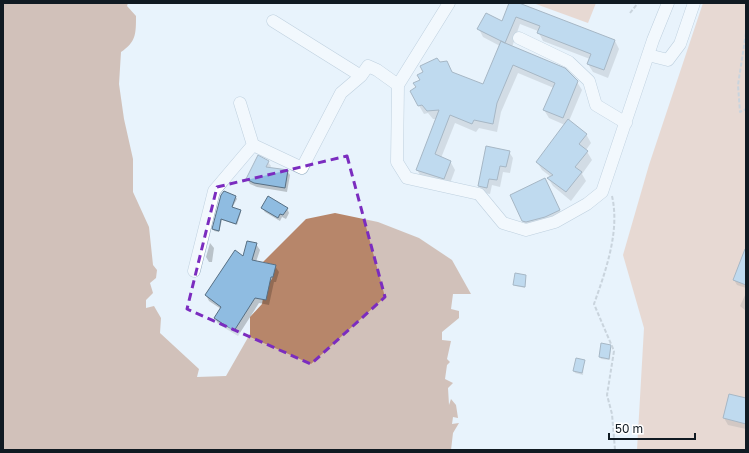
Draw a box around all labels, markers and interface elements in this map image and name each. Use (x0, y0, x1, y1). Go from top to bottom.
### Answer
scale bar (609, 415, 695, 441)
text: 50 m (615, 421, 643, 436)

